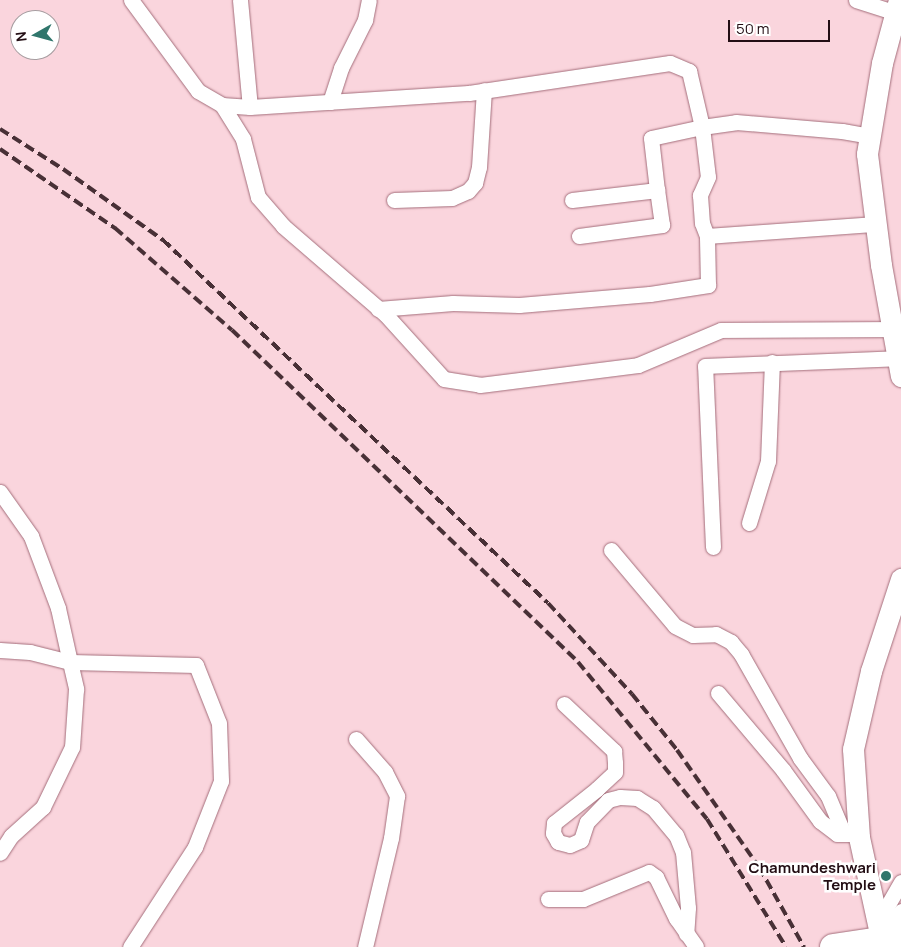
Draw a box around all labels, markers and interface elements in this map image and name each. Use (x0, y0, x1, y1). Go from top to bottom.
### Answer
north arrow (10, 10, 60, 60)
scale bar (731, 10, 834, 42)
text: 50 m (736, 18, 770, 39)
text: N (11, 31, 31, 43)
place label: Chamundeshwari Temple (749, 858, 876, 893)
marker: Chamundeshwari Temple (880, 870, 892, 882)

